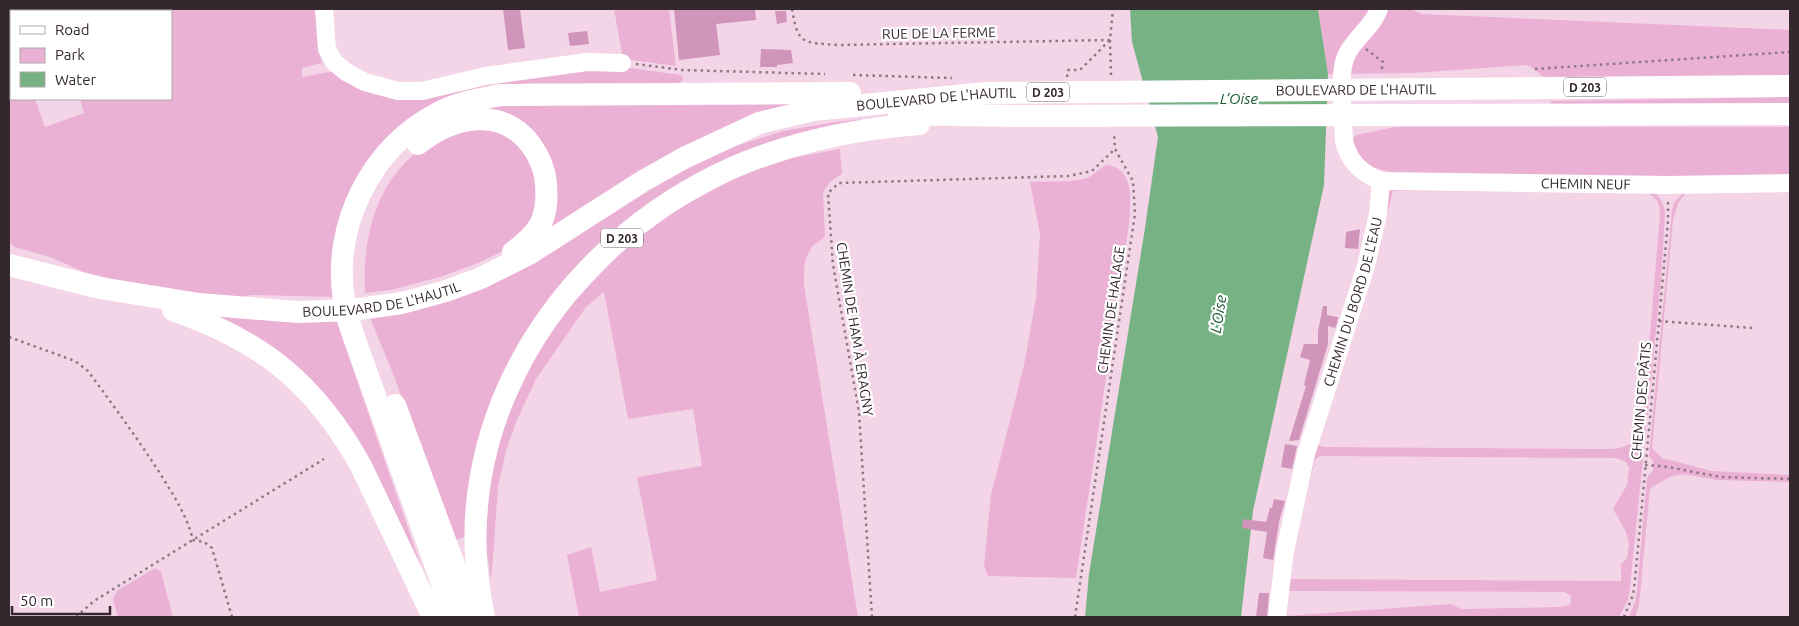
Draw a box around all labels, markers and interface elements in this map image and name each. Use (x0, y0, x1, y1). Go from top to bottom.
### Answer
legend (10, 10, 172, 100)
text: Road (55, 21, 90, 38)
street label: RUE DE LA FERME (882, 24, 996, 42)
text: Park (55, 46, 85, 63)
text: Water (55, 71, 96, 88)
road number: D 203 (1564, 77, 1606, 96)
street label: BOULEVARD DE L'HAUTIL (1276, 81, 1436, 98)
road number: D 203 (1027, 82, 1069, 101)
street label: BOULEVARD DE L'HAUTIL (856, 85, 1016, 114)
water label: L’Oise (1220, 90, 1259, 107)
street label: CHEMIN NEUF (1541, 175, 1631, 192)
street label: CHEMIN DU BORD DE L'EAU (1320, 215, 1385, 389)
road number: D 203 (601, 228, 643, 248)
street label: CHEMIN DE HAM À ERAGNY (833, 241, 878, 417)
street label: CHEMIN DE HALAGE (1094, 245, 1128, 375)
street label: BOULEVARD DE L'HAUTIL (302, 278, 462, 320)
water label: L'Oise (1207, 293, 1229, 334)
street label: CHEMIN DES PÂTIS (1627, 341, 1654, 461)
scale bar (12, 584, 110, 616)
text: 50 m (20, 592, 53, 609)

